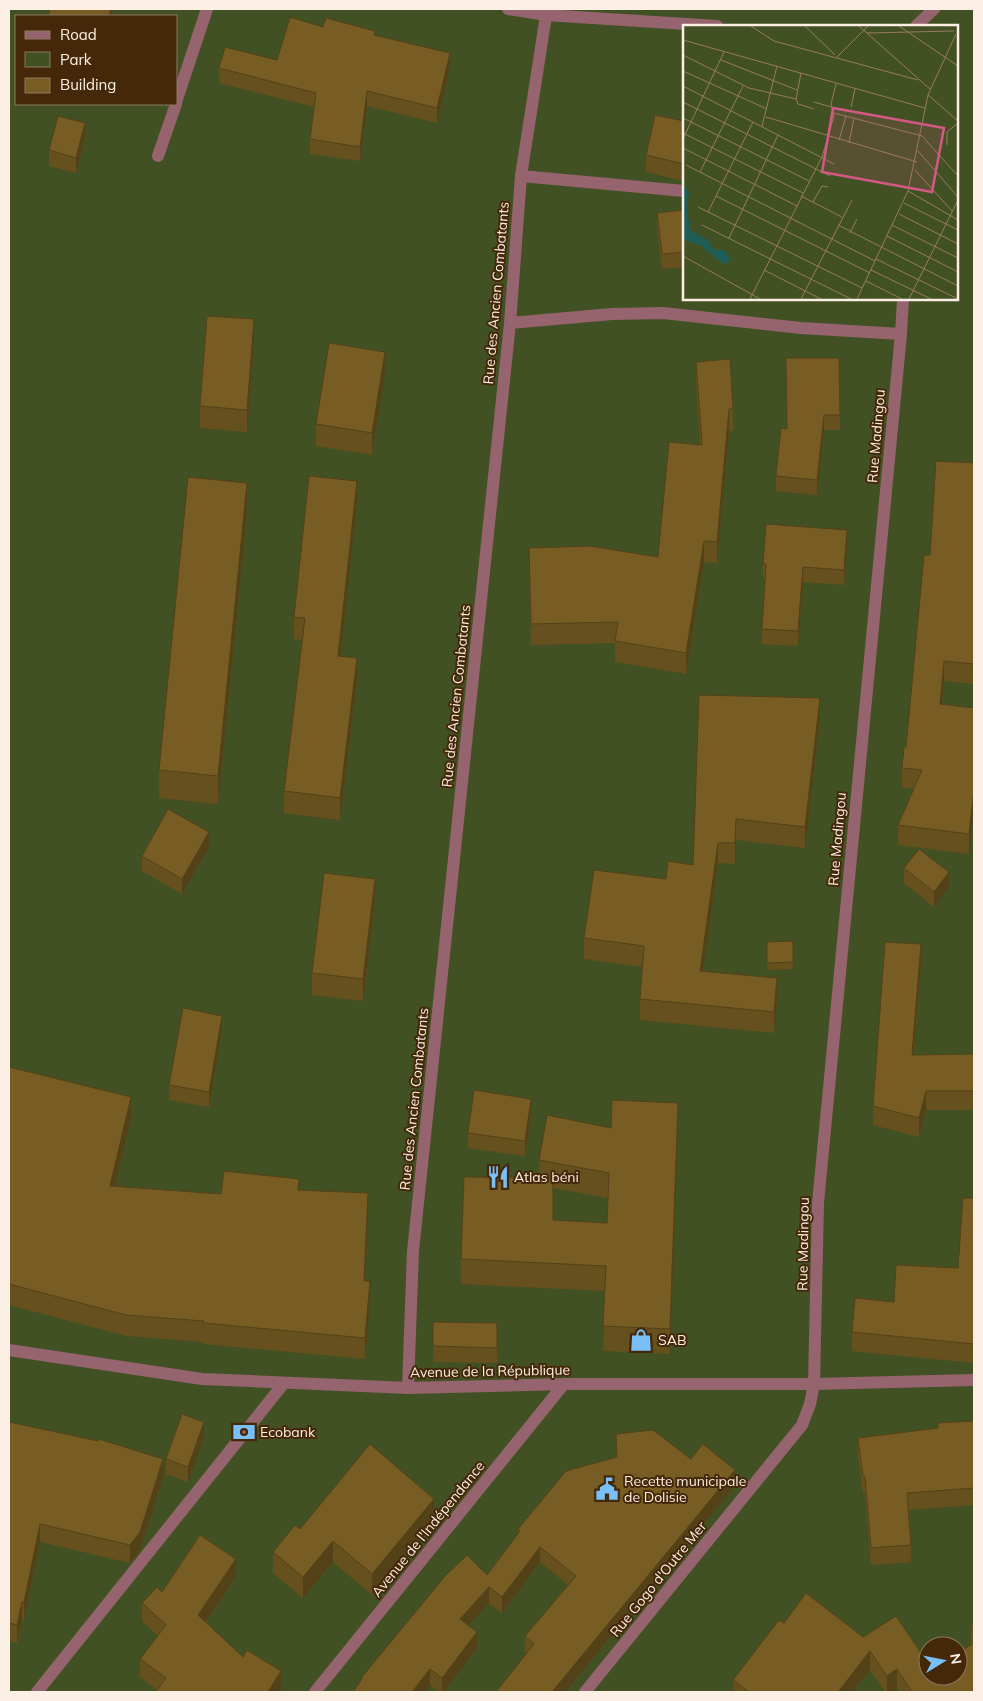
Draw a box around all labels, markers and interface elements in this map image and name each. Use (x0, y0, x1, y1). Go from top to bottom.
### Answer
legend (15, 15, 178, 105)
text: Road (60, 25, 97, 44)
inset map (683, 25, 958, 300)
text: Park (60, 50, 92, 69)
text: Building (60, 75, 116, 94)
street label: Rue des Ancien Combatants (479, 201, 513, 385)
street label: Rue Madingou (863, 388, 889, 484)
street label: Rue des Ancien Combatants (437, 604, 475, 788)
street label: Rue Madingou (824, 791, 850, 887)
street label: Rue des Ancien Combatants (395, 1007, 433, 1191)
restaurant icon: Atlas béni (485, 1164, 511, 1190)
place label: Atlas béni (514, 1168, 579, 1186)
street label: Rue Madingou (793, 1197, 813, 1291)
shop icon: SAB (628, 1327, 654, 1353)
place label: SAB (658, 1331, 687, 1349)
street label: Avenue de la République (410, 1361, 570, 1381)
bank icon: Ecobank (231, 1419, 257, 1445)
place label: Ecobank (260, 1423, 316, 1441)
street label: Avenue de l'Indépendance (368, 1457, 488, 1601)
place label: Recette municipale de Dolisie (624, 1472, 746, 1506)
public building icon: Recette municipale de Dolisie (594, 1476, 620, 1502)
street label: Rue Gogo d'Outre Mer (606, 1517, 711, 1640)
north arrow (918, 1636, 968, 1686)
text: N (946, 1652, 966, 1666)

